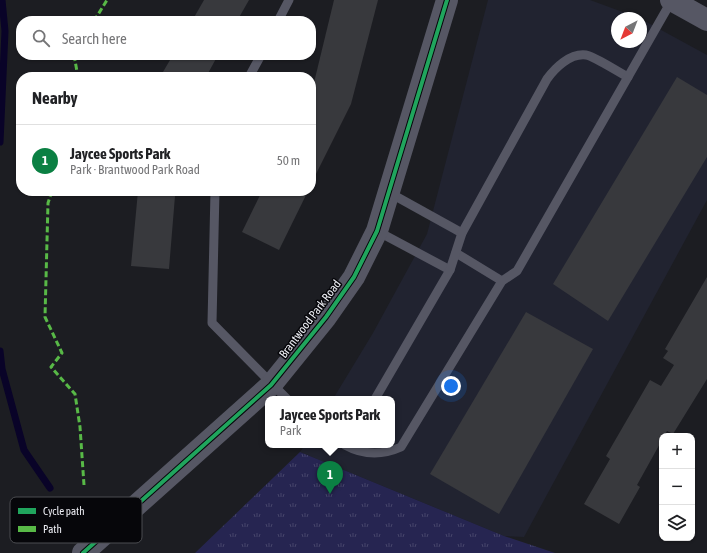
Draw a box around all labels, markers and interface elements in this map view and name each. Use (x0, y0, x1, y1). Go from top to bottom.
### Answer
north arrow (611, 12, 647, 48)
search box (16, 16, 316, 60)
icon: search (30, 27, 52, 49)
text: Search here (62, 30, 127, 47)
text: Nearby (32, 88, 78, 108)
text: Jaycee Sports Park (70, 145, 170, 162)
text: 1 (42, 153, 48, 168)
text: 50 m (277, 153, 300, 168)
text: Park · Brantwood Park Road (70, 162, 200, 177)
street label: Brantwood Park Road (276, 277, 344, 361)
your location (441, 376, 461, 396)
popup (265, 396, 395, 448)
text: Jaycee Sports Park (280, 406, 380, 423)
text: Park (280, 423, 302, 438)
map controls (659, 433, 695, 541)
button: + (659, 433, 695, 469)
pin: 1 (317, 461, 343, 494)
button: − (659, 469, 695, 505)
legend (10, 497, 142, 543)
text: Cycle path (43, 505, 85, 517)
button: layers (659, 505, 695, 541)
text: Path (43, 523, 62, 535)

